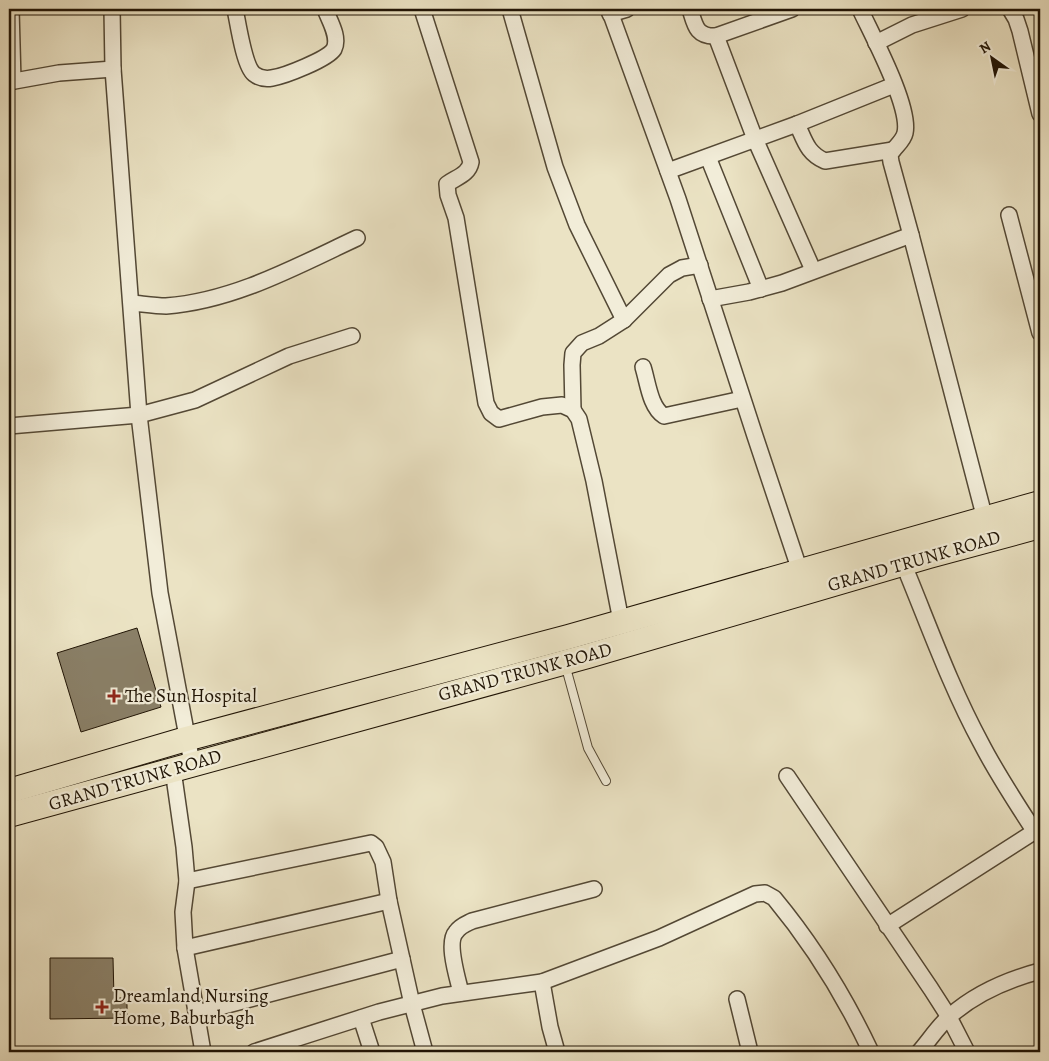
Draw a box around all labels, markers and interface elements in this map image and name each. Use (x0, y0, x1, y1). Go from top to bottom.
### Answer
north arrow (966, 32, 1016, 82)
text: N (976, 37, 995, 58)
street label: GRAND TRUNK ROAD (824, 524, 1004, 598)
street label: GRAND TRUNK ROAD (435, 636, 615, 708)
place label: The Sun Hospital (125, 683, 257, 709)
marker: The Sun Hospital (107, 689, 121, 703)
street label: GRAND TRUNK ROAD (45, 743, 225, 817)
place label: Dreamland Nursing Home, Baburbagh (113, 983, 269, 1031)
marker: Dreamland Nursing Home, Baburbagh (95, 1000, 109, 1014)

